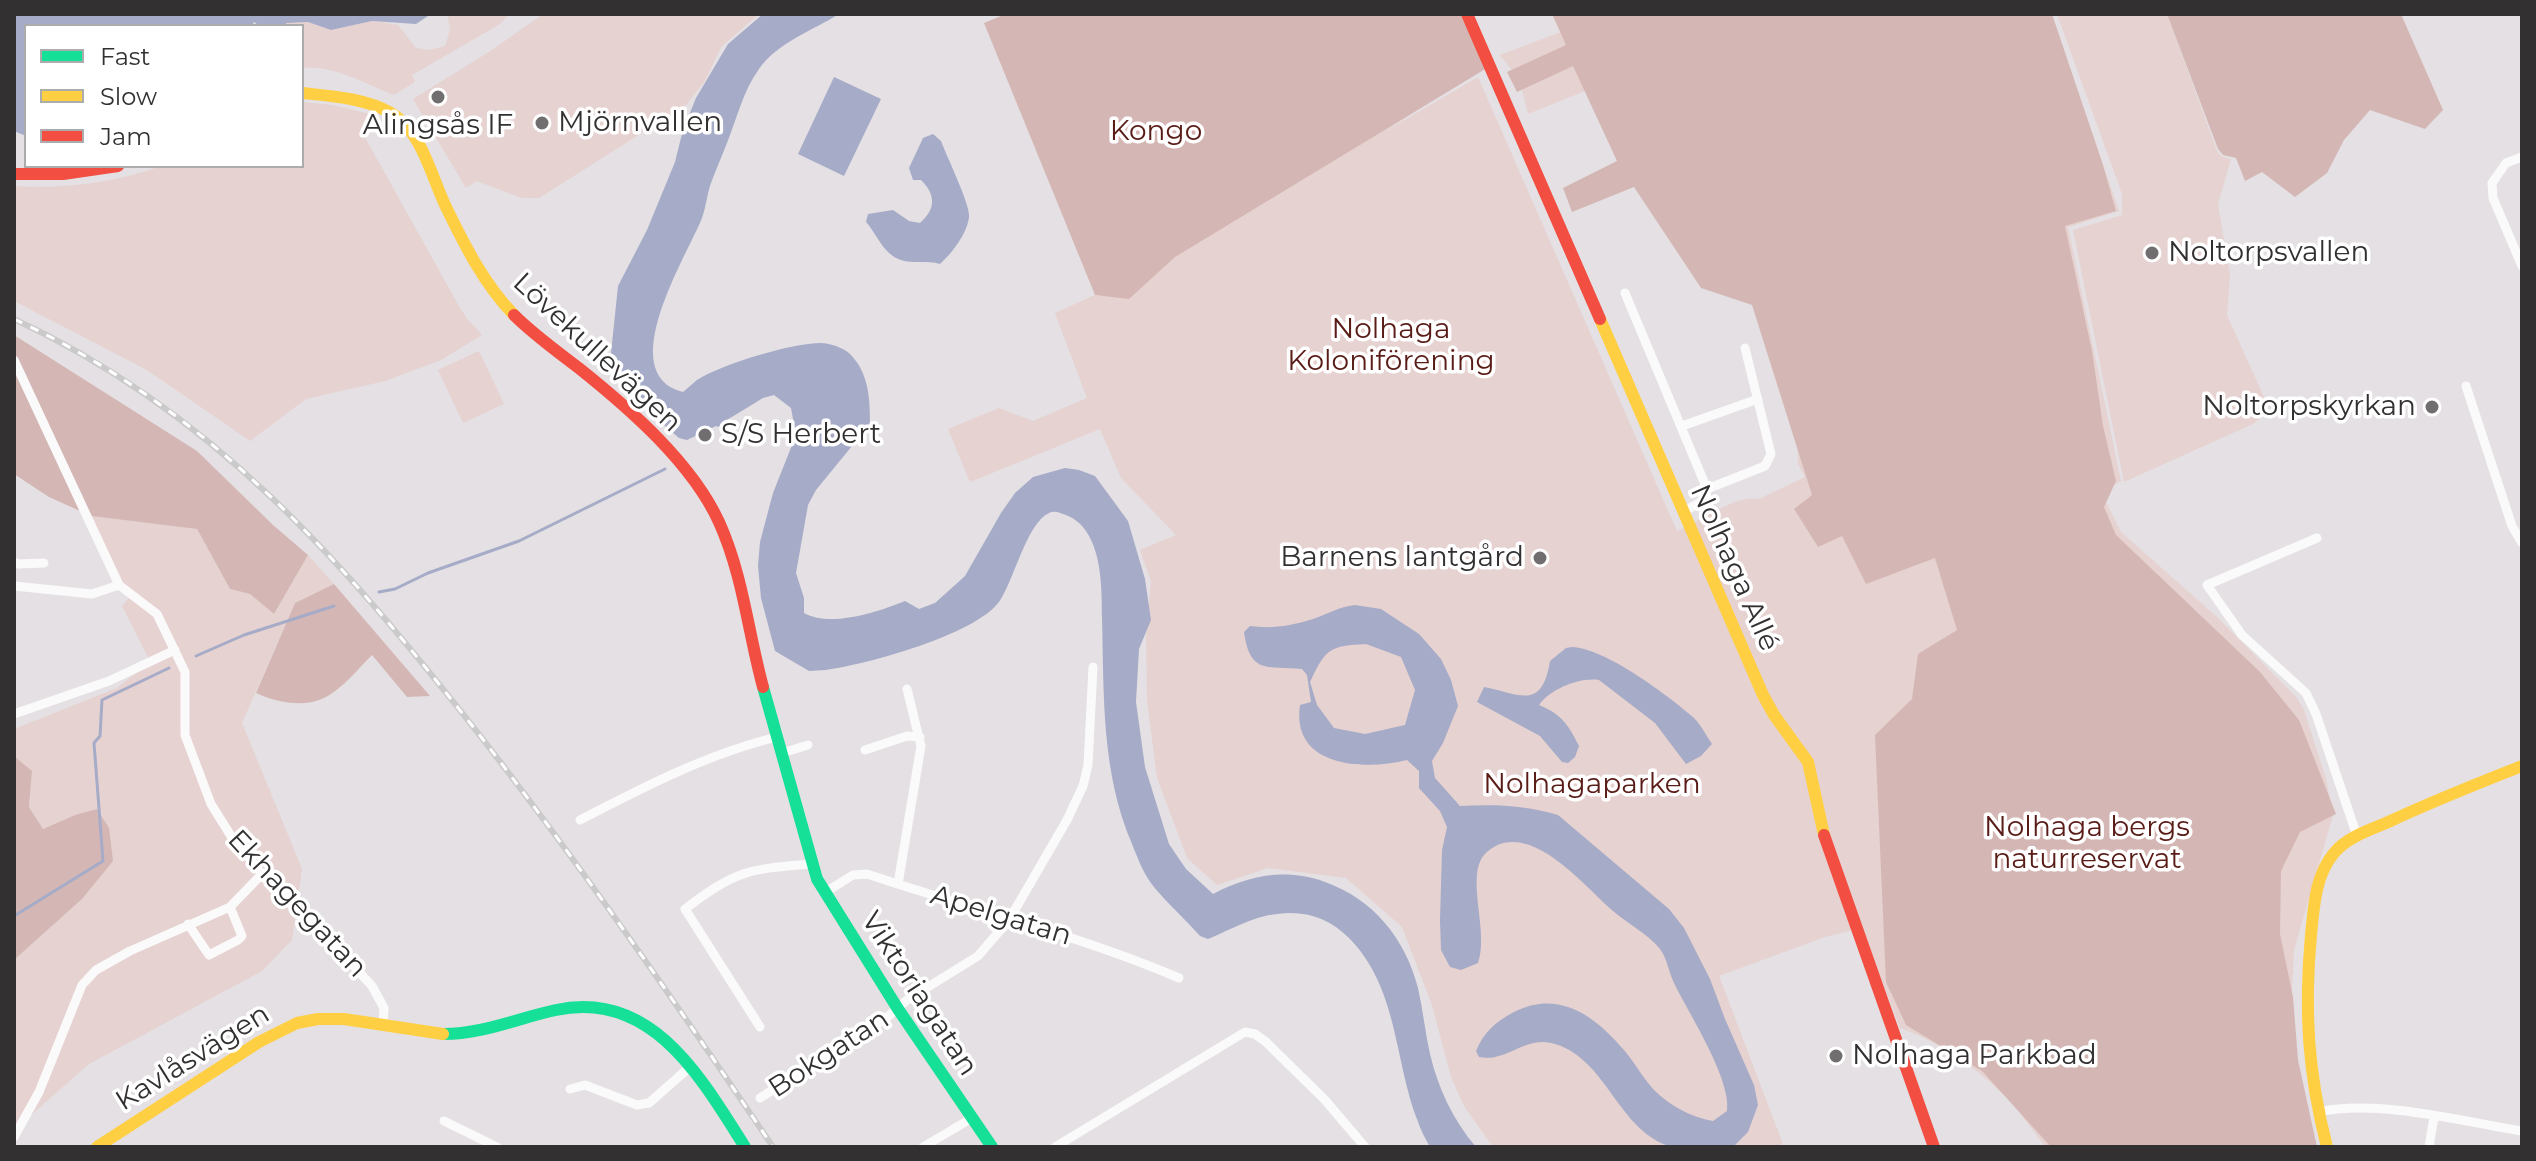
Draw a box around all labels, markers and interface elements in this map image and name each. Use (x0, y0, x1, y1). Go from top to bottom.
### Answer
legend (24, 24, 304, 168)
text: Fast (100, 42, 150, 71)
text: Slow (100, 82, 157, 111)
marker: Alingsås IF (429, 88, 447, 106)
place label: Mjörnvallen (558, 106, 722, 140)
place label: Alingsås IF (363, 109, 513, 143)
marker: Mjörnvallen (533, 114, 551, 132)
park label: Kongo (1110, 115, 1202, 149)
text: Jam (100, 122, 152, 151)
place label: Noltorpsvallen (2168, 236, 2369, 270)
marker: Noltorpsvallen (2143, 244, 2161, 262)
street label: Lövekullevägen (506, 266, 688, 440)
park label: Nolhaga Koloniförening (1287, 313, 1495, 379)
place label: Noltorpskyrkan (2202, 390, 2416, 424)
marker: Noltorpskyrkan (2423, 398, 2441, 416)
place label: S/S Herbert (721, 418, 881, 452)
marker: S/S Herbert (696, 426, 714, 444)
street label: Nolhaga Allé (1682, 480, 1786, 656)
place label: Barnens lantgård (1280, 541, 1524, 575)
marker: Barnens lantgård (1531, 549, 1549, 567)
park label: Nolhagaparken (1483, 768, 1701, 802)
park label: Nolhaga bergs naturreservat (1984, 811, 2190, 877)
street label: Ekhagegatan (220, 823, 374, 985)
street label: Apelgatan (927, 879, 1075, 953)
street label: Viktoriagatan (854, 906, 984, 1082)
street label: Kavlåsvägen (110, 998, 276, 1118)
street label: Bokgatan (762, 1003, 896, 1105)
place label: Nolhaga Parkbad (1852, 1039, 2097, 1073)
marker: Nolhaga Parkbad (1827, 1047, 1845, 1065)

